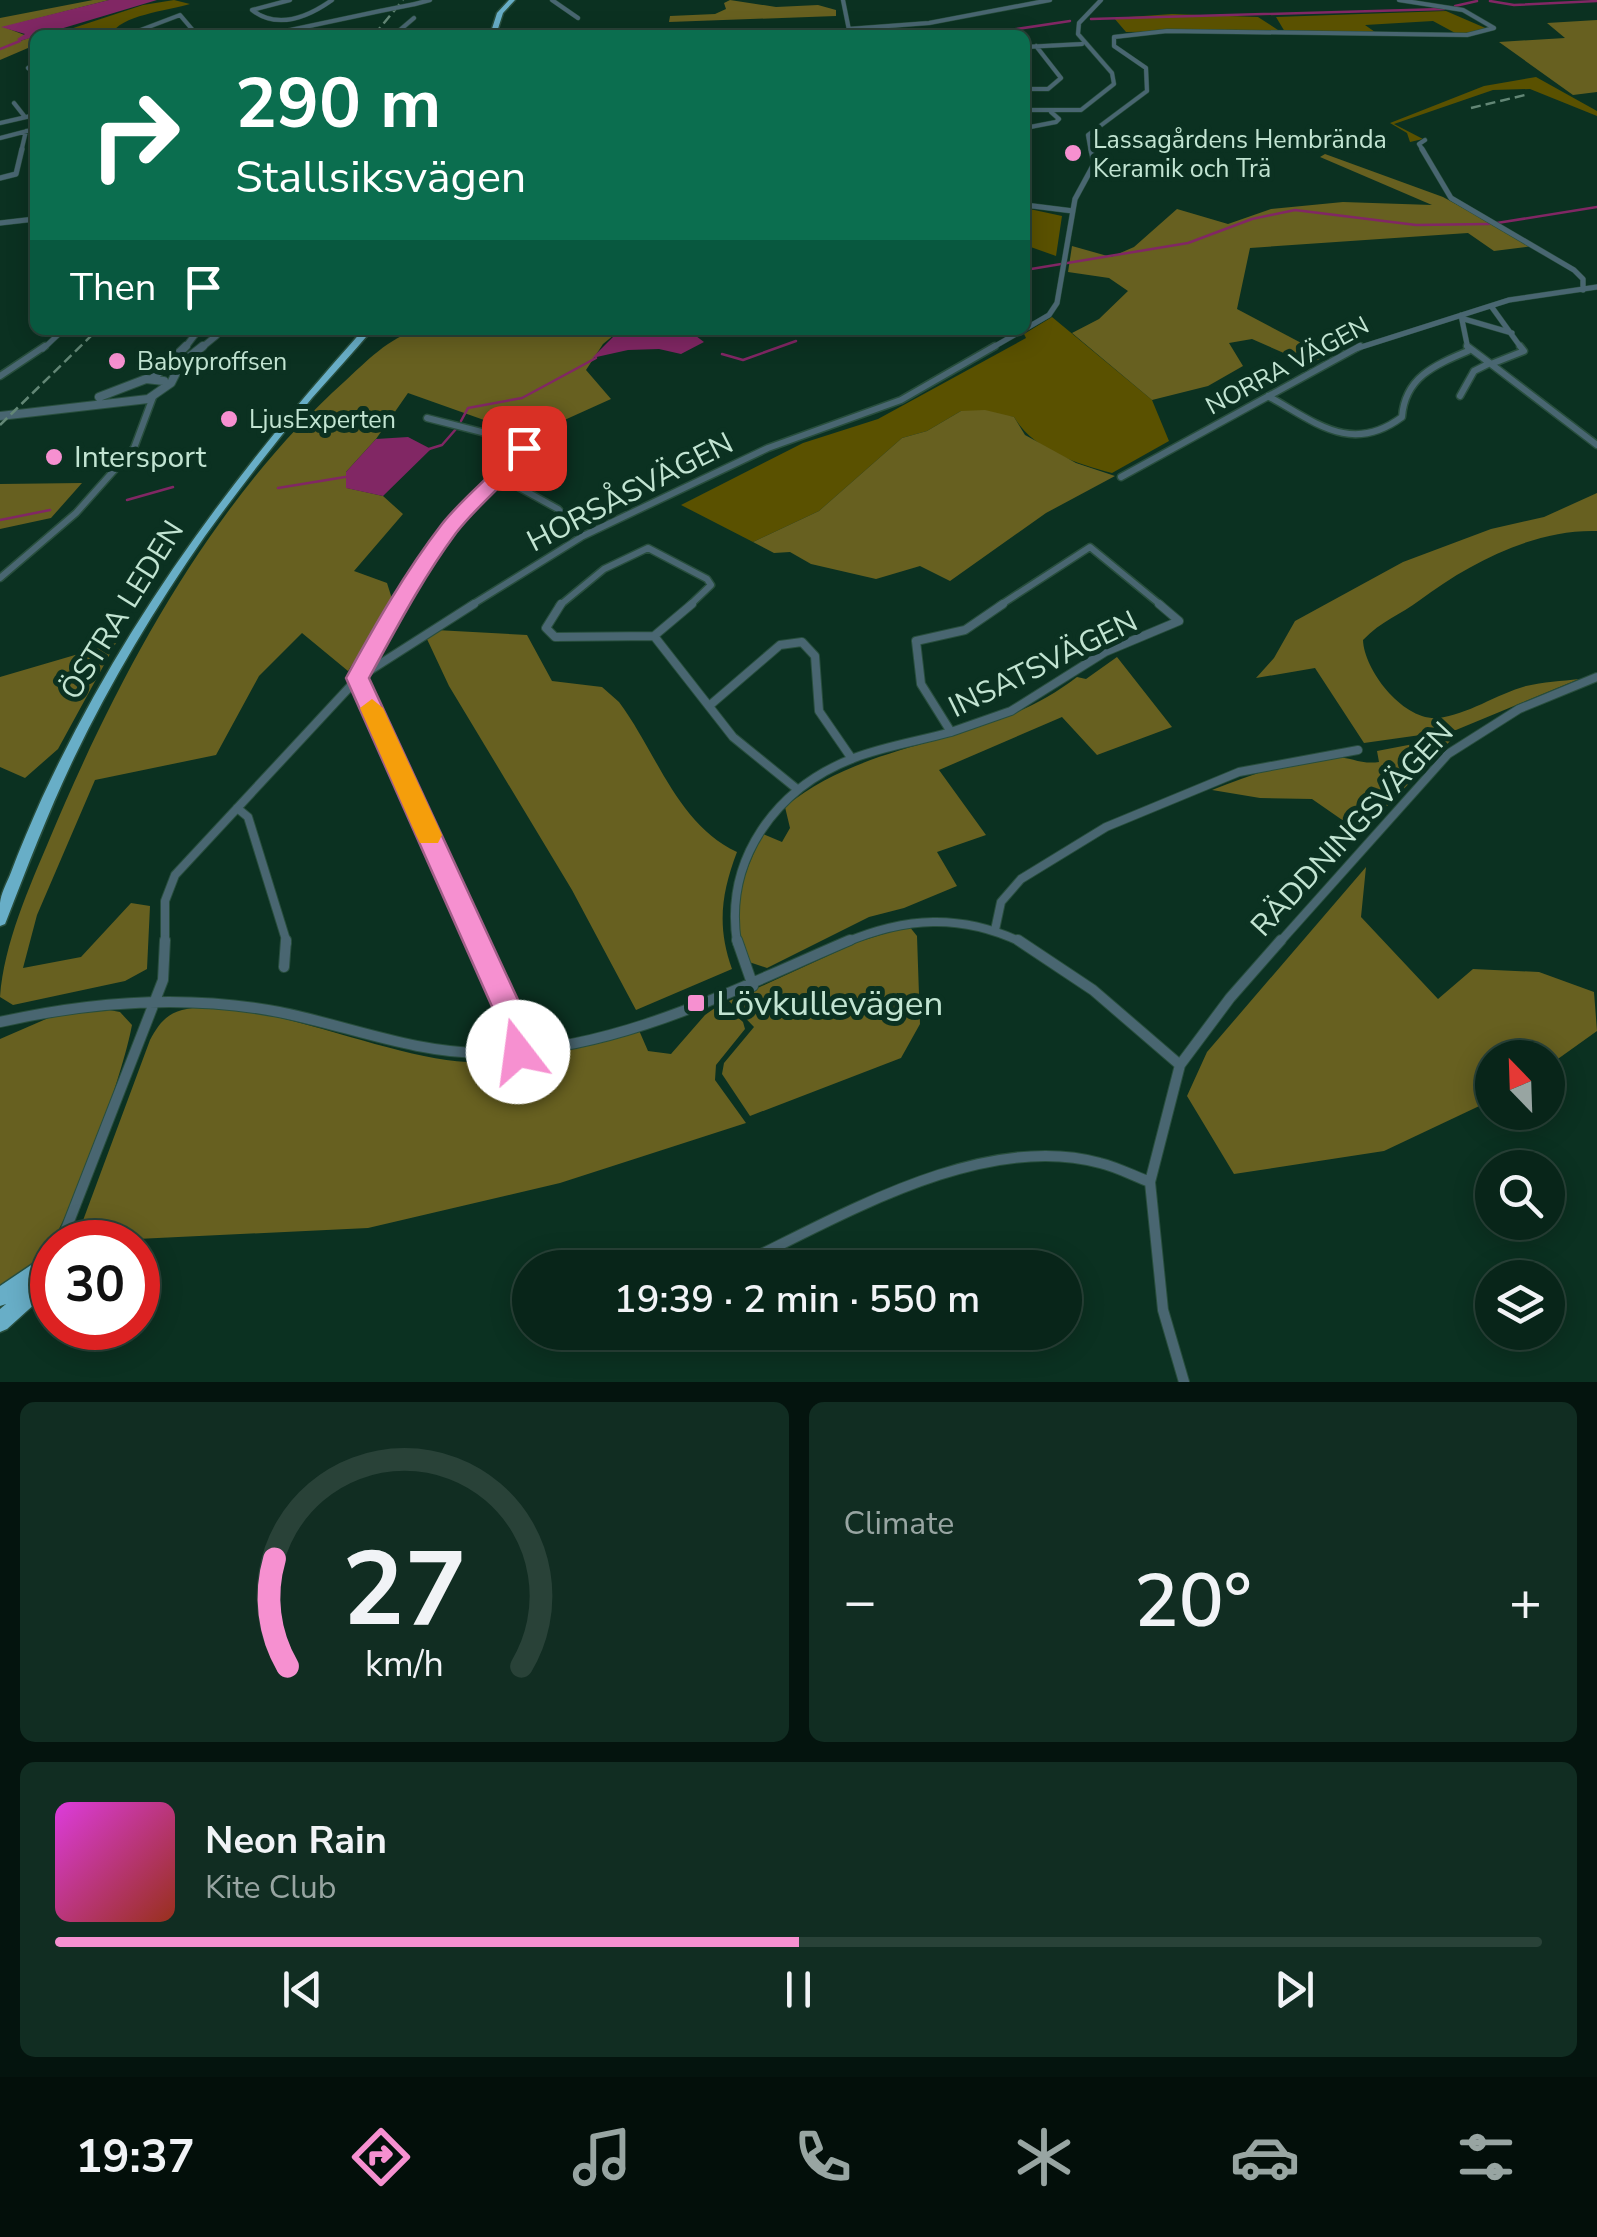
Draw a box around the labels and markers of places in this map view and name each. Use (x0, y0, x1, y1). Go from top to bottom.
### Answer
place label: Lassagårdens Hembrända Keramik och Trä (1093, 123, 1387, 186)
marker: Lassagårdens Hembrända Keramik och Trä (1062, 142, 1084, 164)
place label: Babyproffsen (137, 345, 287, 379)
marker: Babyproffsen (106, 350, 128, 372)
place label: LjusExperten (249, 403, 396, 437)
pin (482, 406, 567, 491)
marker: LjusExperten (218, 408, 240, 430)
place label: Intersport (74, 437, 207, 478)
marker: Intersport (43, 446, 65, 468)
place label: Lövkullevägen (716, 980, 943, 1027)
marker: Lövkullevägen (685, 992, 707, 1014)

